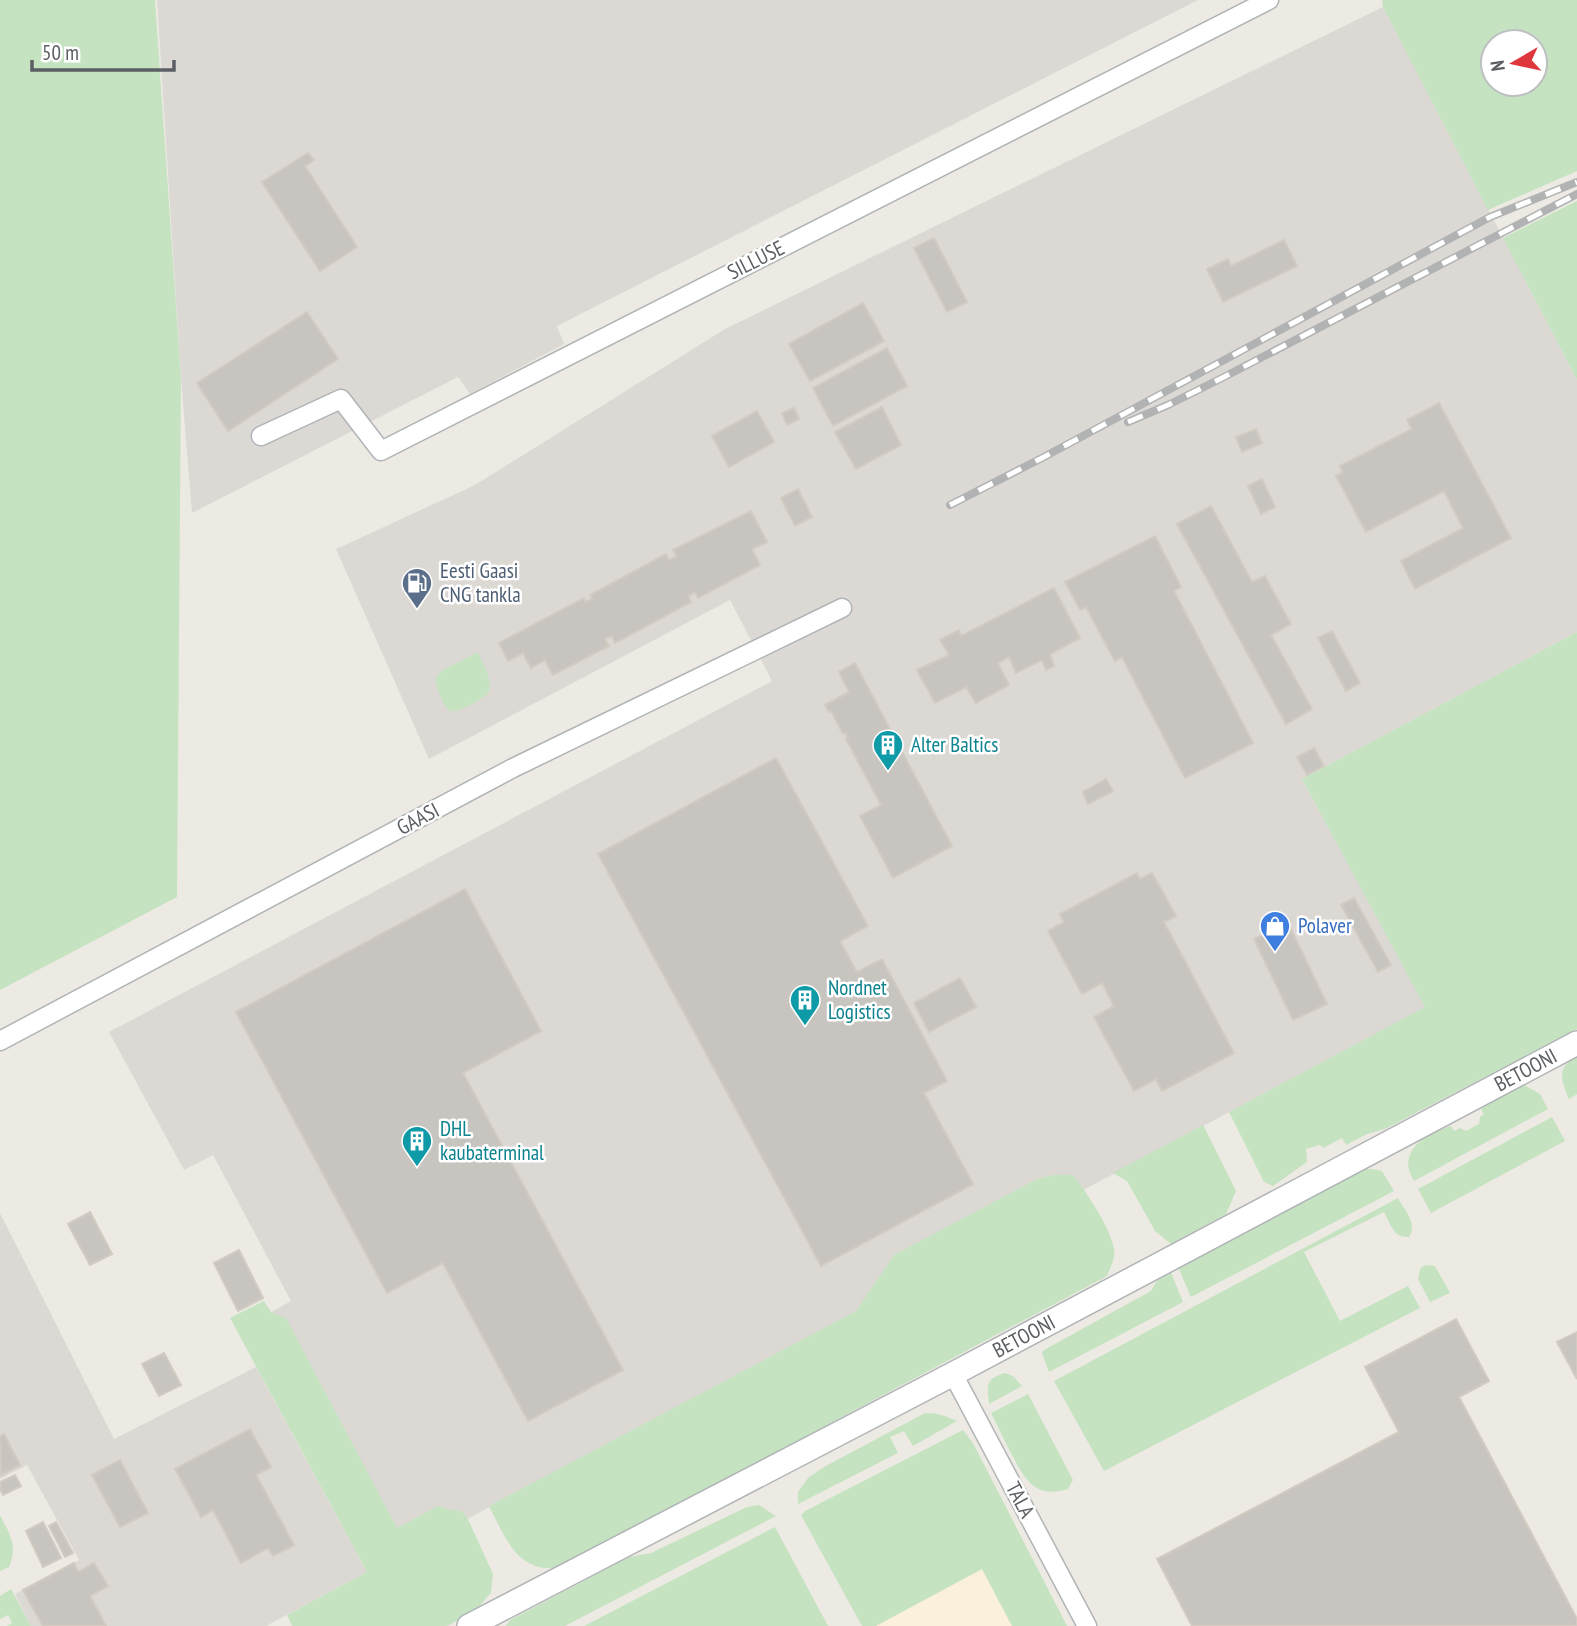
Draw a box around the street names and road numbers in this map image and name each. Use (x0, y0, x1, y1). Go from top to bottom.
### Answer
street label: SILLUSE (723, 234, 789, 285)
street label: GAASI (392, 796, 444, 841)
street label: BETOONI (1490, 1042, 1561, 1097)
street label: BETOONI (988, 1308, 1060, 1364)
street label: TALA (1000, 1477, 1041, 1522)

